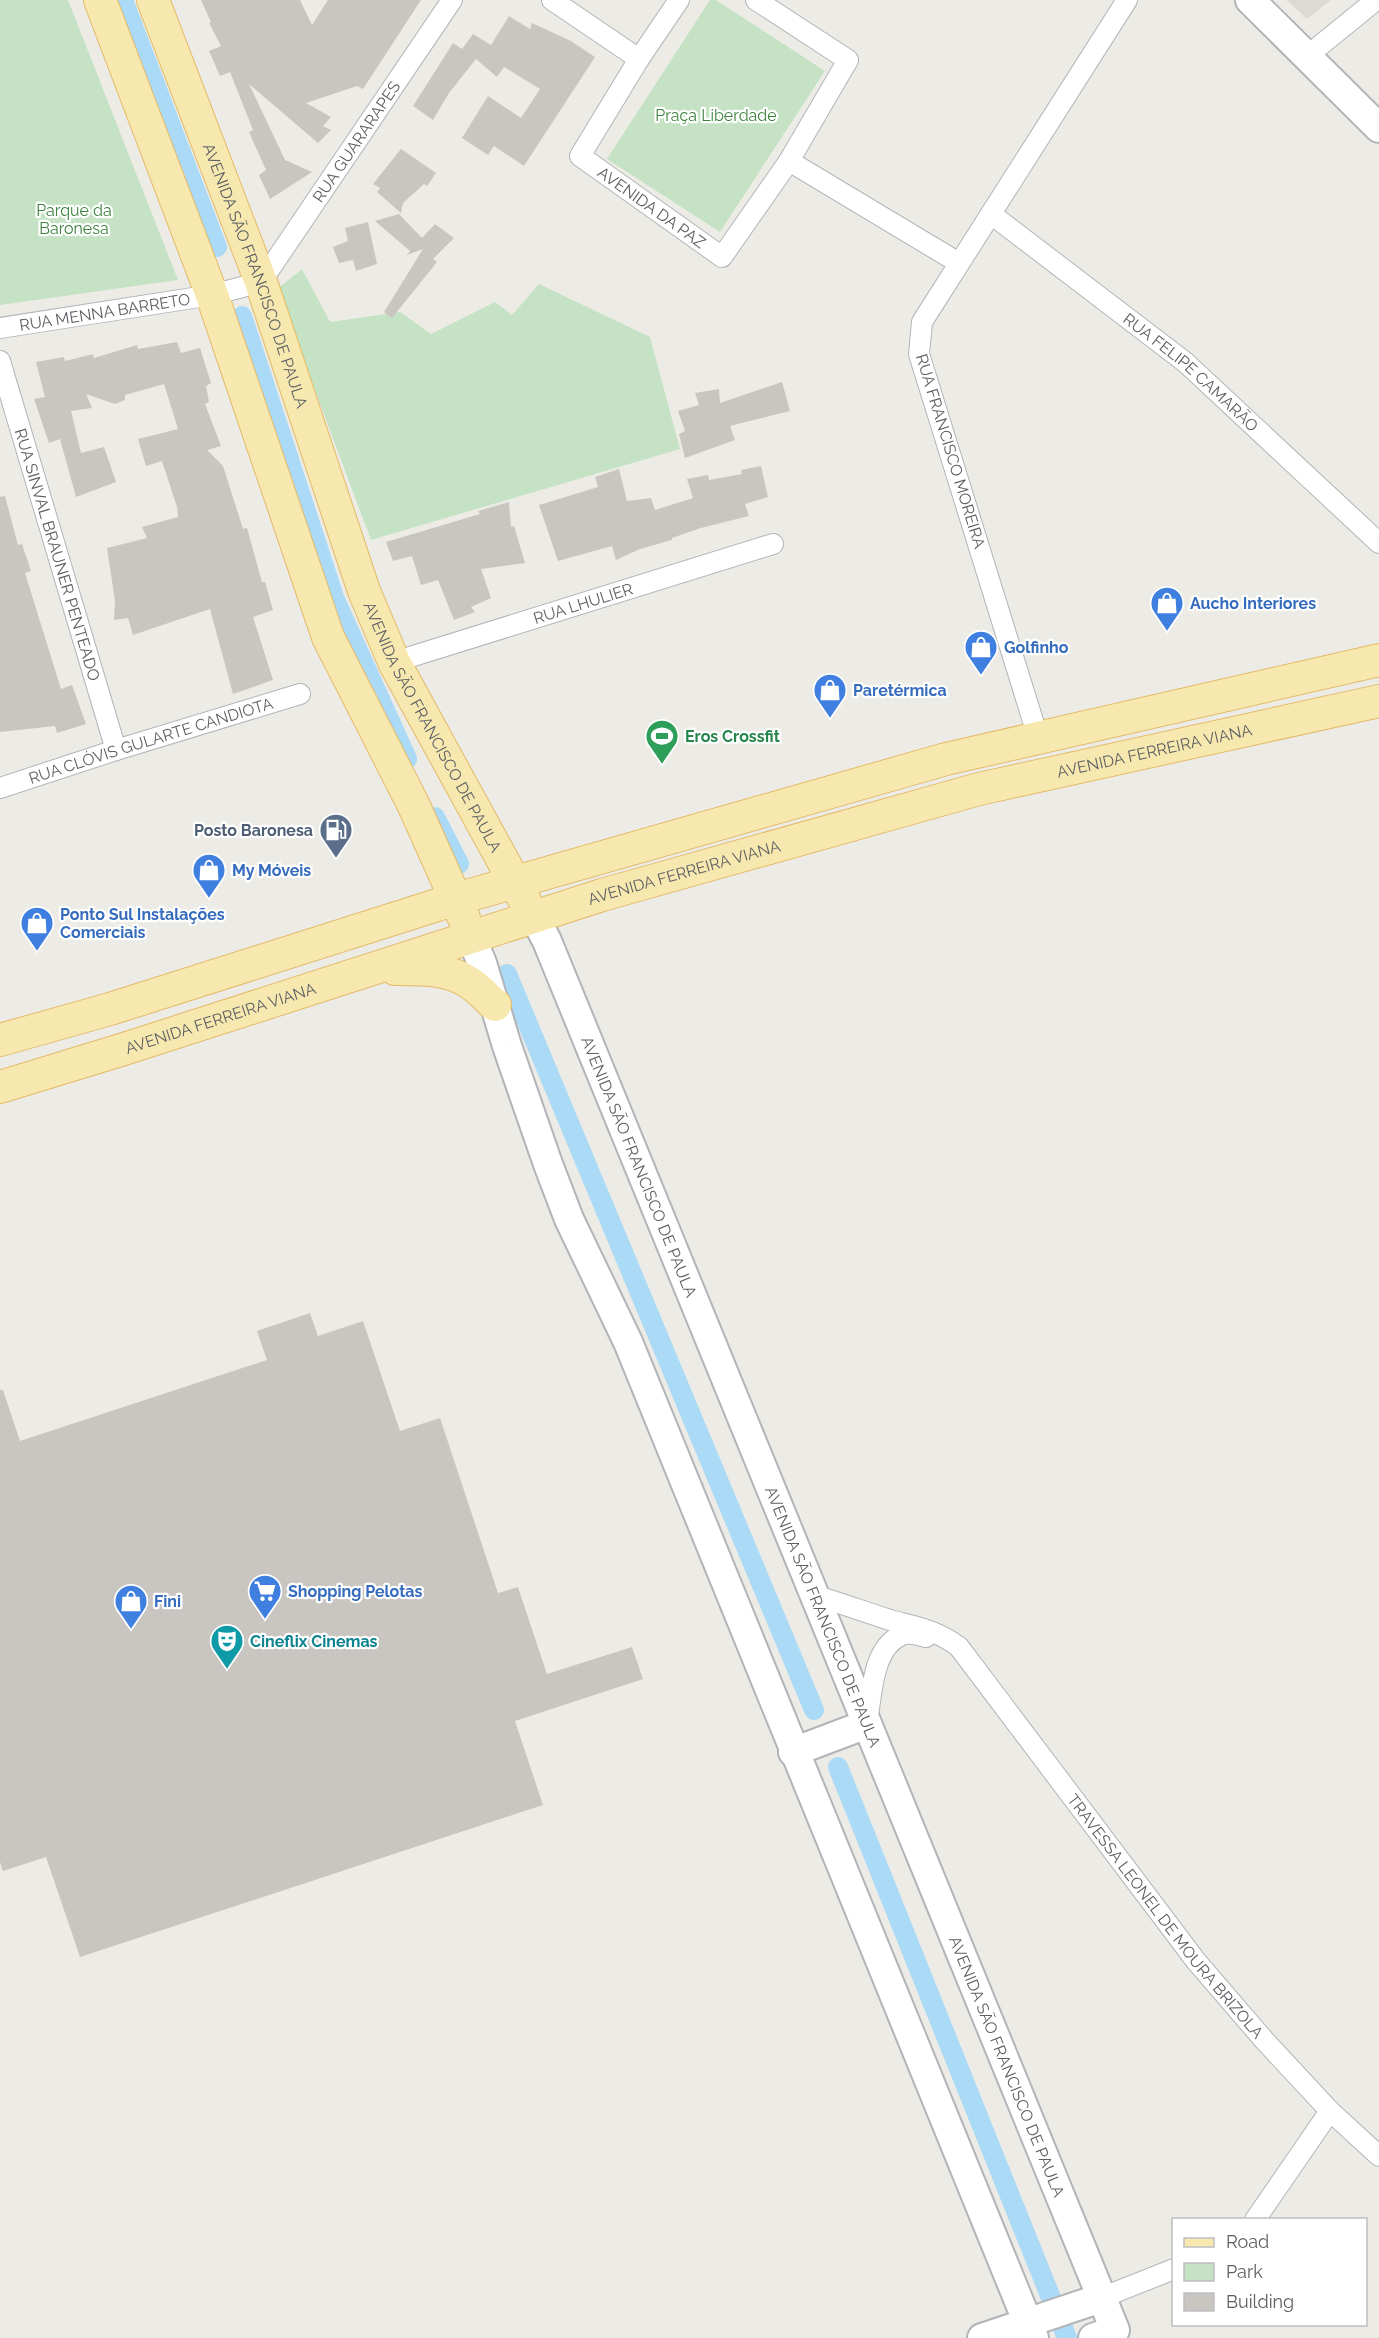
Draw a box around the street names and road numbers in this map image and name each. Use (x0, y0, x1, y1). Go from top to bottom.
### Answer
street label: RUA GUARARAPES (309, 77, 405, 206)
street label: AVENIDA SÃO FRANCISCO DE PAULA (199, 141, 311, 411)
street label: AVENIDA DA PAZ (594, 163, 709, 252)
street label: RUA MENNA BARRETO (18, 290, 192, 335)
street label: RUA FELIPE CAMARÃO (1119, 309, 1262, 436)
street label: RUA FRANCISCO MOREIRA (912, 352, 989, 551)
street label: RUA SINVAL BRAUNER PENTEADO (11, 426, 104, 683)
street label: RUA LHULIER (531, 579, 635, 628)
street label: AVENIDA SÃO FRANCISCO DE PAULA (360, 599, 505, 856)
street label: RUA CLÓVIS GULARTE CANDIOTA (26, 694, 275, 788)
street label: AVENIDA FERREIRA VIANA (1055, 720, 1254, 782)
street label: AVENIDA FERREIRA VIANA (585, 836, 783, 909)
street label: AVENIDA FERREIRA VIANA (123, 979, 318, 1058)
street label: AVENIDA SÃO FRANCISCO DE PAULA (577, 1034, 701, 1300)
street label: AVENIDA SÃO FRANCISCO DE PAULA (761, 1483, 885, 1750)
street label: TRAVESSA LEONEL DE MOURA BRIZOLA (1063, 1790, 1267, 2042)
street label: AVENIDA SÃO FRANCISCO DE PAULA (945, 1933, 1069, 2200)

